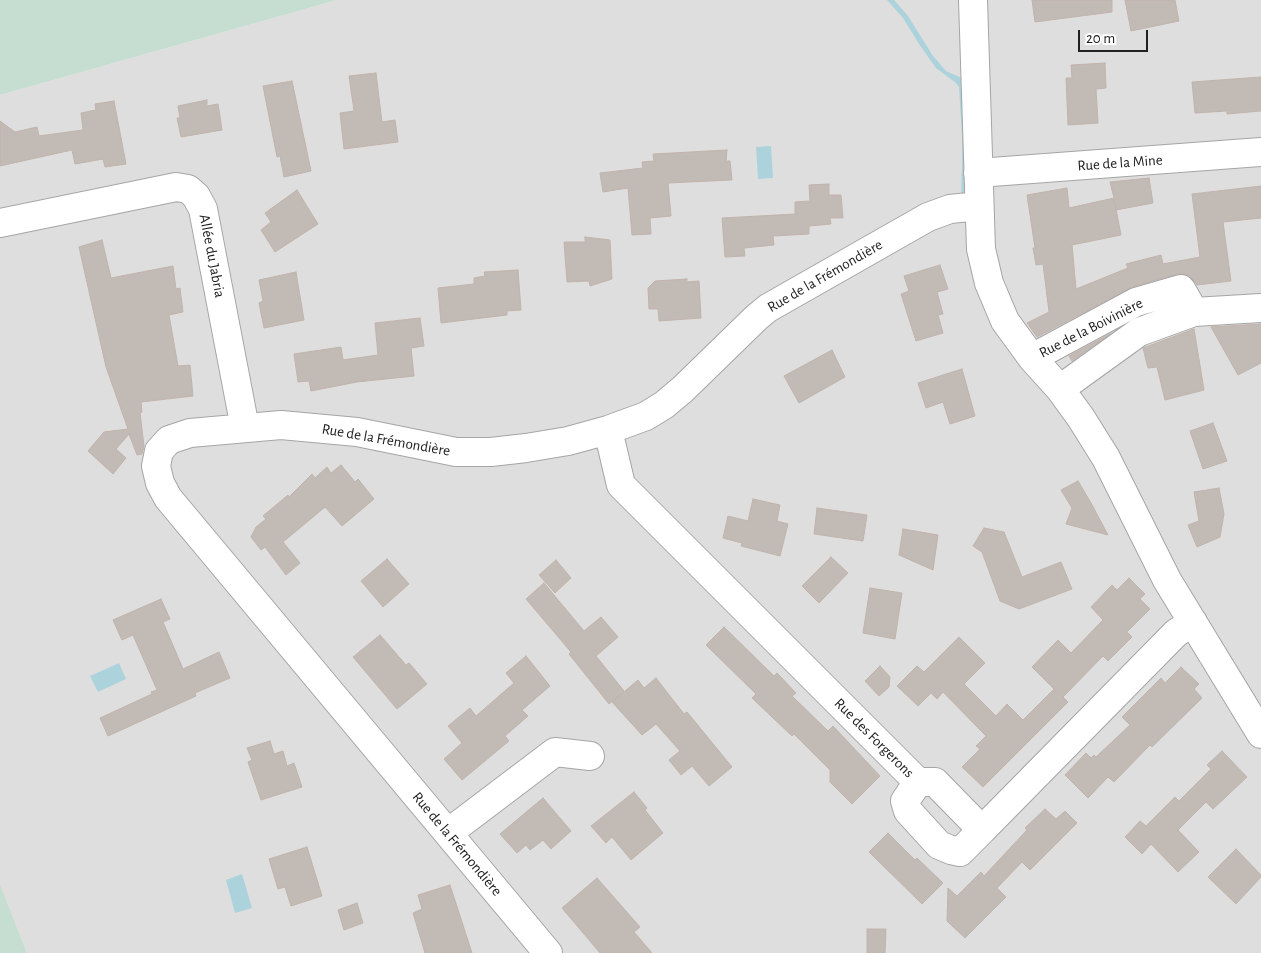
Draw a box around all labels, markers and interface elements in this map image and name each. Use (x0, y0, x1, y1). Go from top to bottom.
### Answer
scale bar (1081, 20, 1151, 52)
text: 20 m (1086, 31, 1115, 46)
street label: Rue de la Mine (1077, 151, 1163, 175)
street label: Allée du Jabria (195, 213, 229, 299)
street label: Rue de la Frémondière (764, 236, 886, 316)
street label: Rue de la Boivinière (1036, 294, 1146, 362)
street label: Rue de la Frémondière (320, 420, 452, 460)
street label: Rue des Forgerons (830, 694, 918, 782)
street label: Rue de la Frémondière (408, 788, 506, 900)

